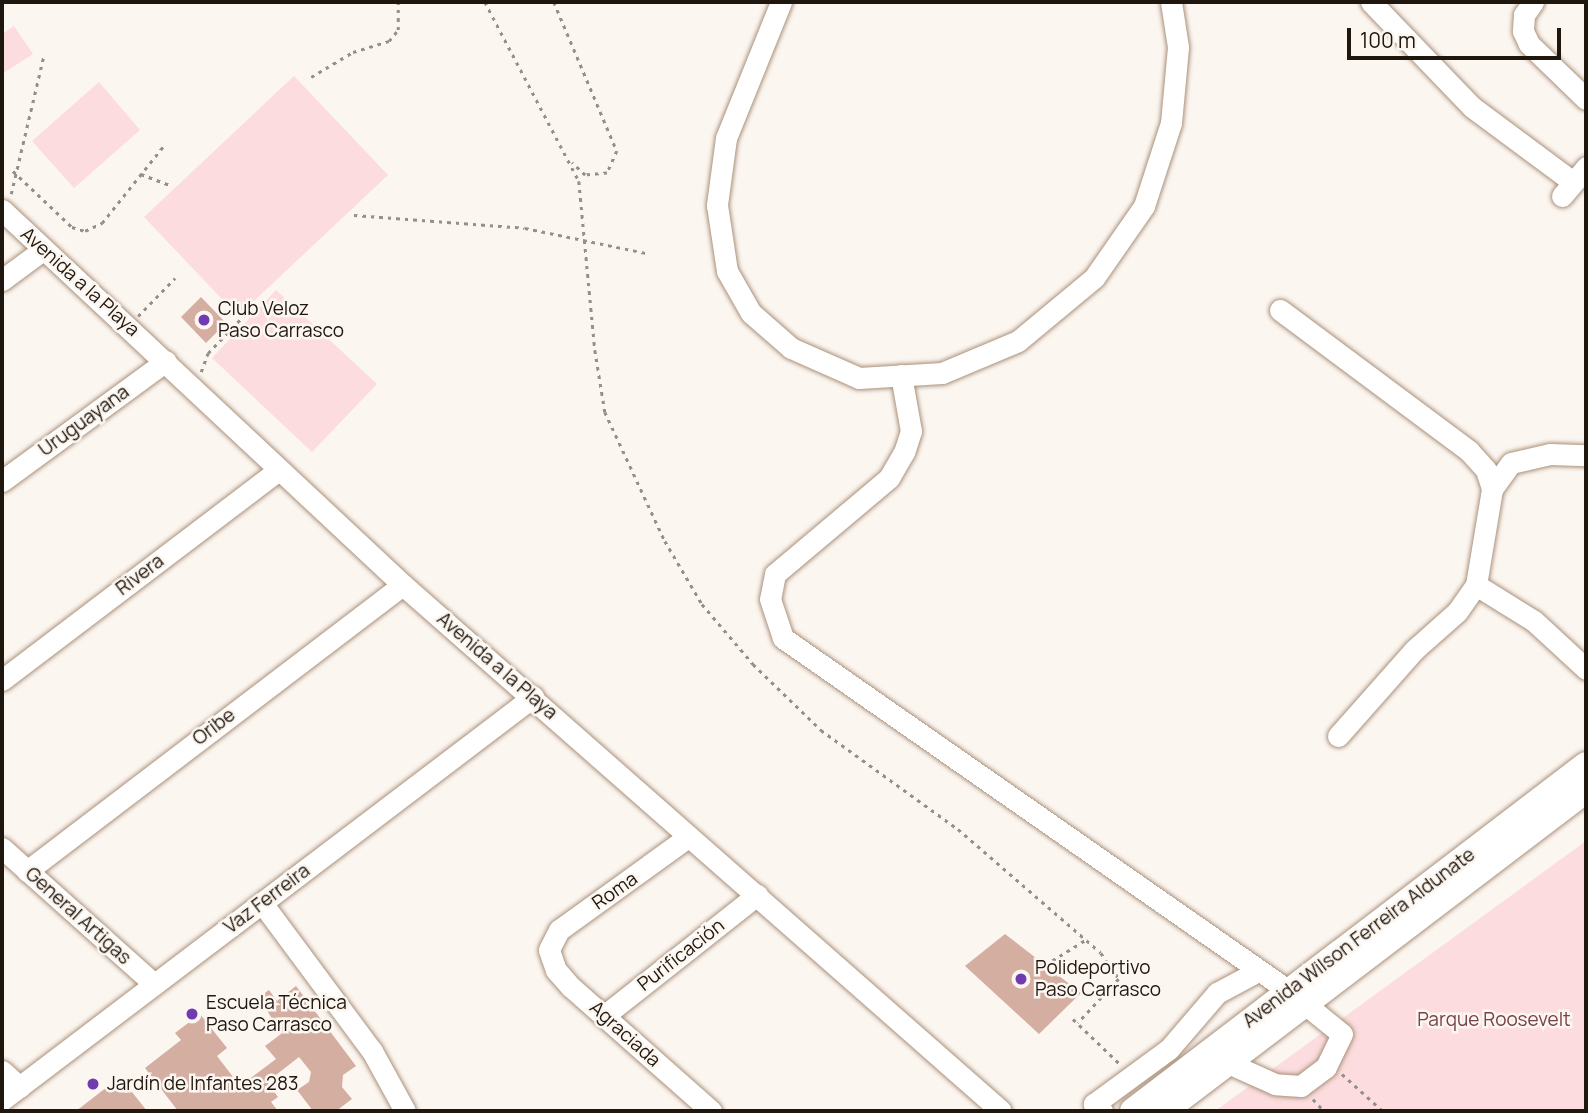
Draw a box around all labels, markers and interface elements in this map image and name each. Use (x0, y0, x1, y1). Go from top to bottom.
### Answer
scale bar (1350, 14, 1564, 58)
text: 100 m (1360, 26, 1416, 54)
street label: Avenida a la Playa (16, 223, 144, 341)
place label: Club Veloz Paso Carrasco (218, 298, 344, 342)
marker: Club Veloz Paso Carrasco (196, 312, 212, 328)
street label: Uruguayana (34, 381, 134, 461)
street label: Rivera (112, 550, 168, 600)
street label: Avenida a la Playa (432, 608, 562, 724)
street label: Oribe (188, 704, 240, 750)
street label: Avenida Wilson Ferreira Aldunate (1238, 843, 1480, 1033)
street label: Vaz Ferreira (220, 859, 314, 939)
street label: General Artigas (20, 863, 136, 969)
street label: Roma (588, 867, 642, 915)
street label: Purificación (633, 914, 729, 996)
place label: Polideportivo Paso Carrasco (1035, 957, 1161, 1001)
marker: Polideportivo Paso Carrasco (1013, 971, 1029, 987)
place label: Escuela Técnica Paso Carrasco (206, 992, 347, 1036)
street label: Agraciada (585, 996, 665, 1072)
marker: Escuela Técnica Paso Carrasco (184, 1006, 200, 1022)
park label: Parque Roosevelt (1417, 1009, 1571, 1031)
place label: Jardín de Infantes 283 (107, 1073, 298, 1095)
marker: Jardín de Infantes 283 (85, 1076, 101, 1092)

